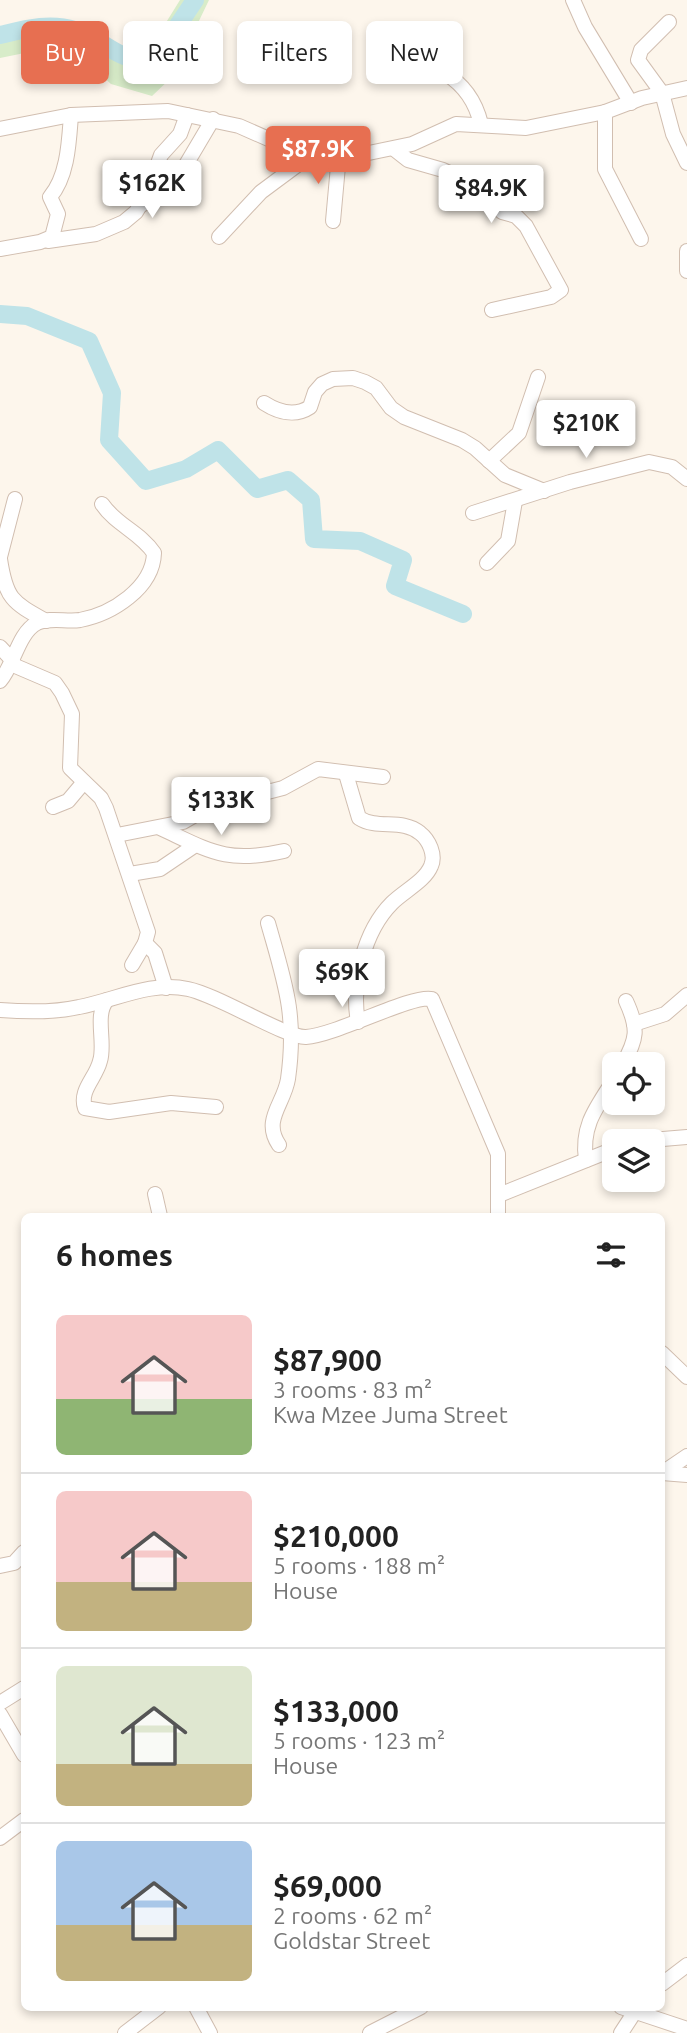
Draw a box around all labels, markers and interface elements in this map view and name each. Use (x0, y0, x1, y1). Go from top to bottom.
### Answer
chip: Buy (21, 21, 109, 84)
chip: Rent (123, 21, 223, 84)
chip: Filters (237, 21, 352, 84)
chip: New (366, 21, 463, 84)
pin: $87.9K (261, 127, 375, 186)
text: $87.9K (282, 136, 354, 161)
pin: $162K (103, 160, 201, 220)
pin: $84.9K (434, 166, 548, 225)
text: $162K (118, 170, 186, 195)
text: $84.9K (455, 175, 527, 200)
pin: $210K (537, 400, 635, 460)
text: $210K (552, 410, 620, 435)
pin: $133K (172, 778, 270, 837)
text: $133K (187, 787, 255, 812)
pin: $69K (301, 950, 383, 1009)
text: $69K (315, 959, 369, 984)
map controls (602, 1052, 665, 1192)
button: locate (602, 1052, 665, 1115)
button: layers (602, 1129, 665, 1192)
icon: filters (592, 1236, 630, 1274)
text: 6 homes (56, 1238, 173, 1272)
icon: home (112, 1343, 196, 1427)
text: $87,900 (273, 1343, 382, 1377)
text: 3 rooms · 83 m² (273, 1377, 432, 1402)
text: Kwa Mzee Juma Street (273, 1402, 508, 1427)
icon: home (112, 1519, 196, 1603)
text: $210,000 (273, 1519, 399, 1553)
text: 5 rooms · 188 m² (273, 1553, 445, 1578)
text: House (273, 1578, 338, 1603)
icon: home (112, 1694, 196, 1778)
text: $133,000 (273, 1694, 399, 1728)
text: 5 rooms · 123 m² (273, 1728, 445, 1753)
text: House (273, 1753, 338, 1778)
icon: home (112, 1869, 196, 1953)
text: $69,000 (273, 1869, 382, 1903)
text: 2 rooms · 62 m² (273, 1903, 432, 1928)
text: Goldstar Street (273, 1928, 430, 1953)

